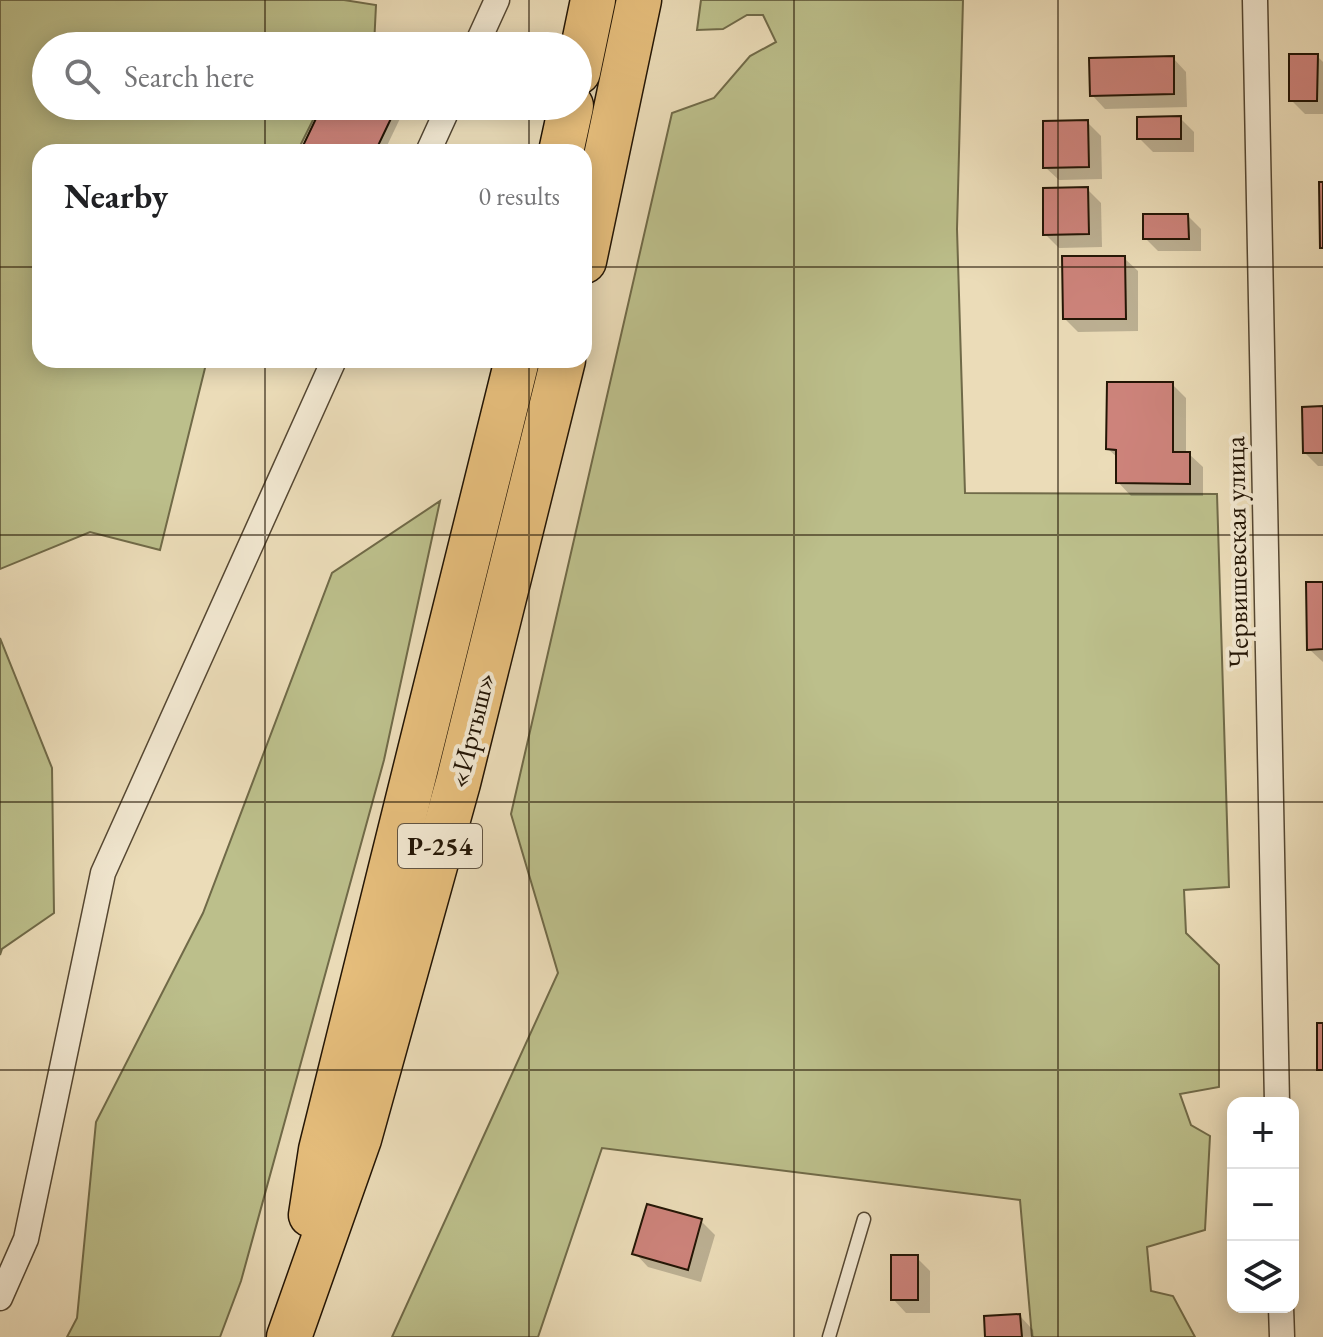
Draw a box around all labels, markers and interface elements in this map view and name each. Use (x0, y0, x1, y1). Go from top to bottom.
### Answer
search box (32, 32, 592, 120)
icon: search (60, 54, 104, 98)
text: Search here (124, 57, 254, 96)
text: Nearby (64, 174, 168, 218)
text: 0 results (479, 179, 560, 213)
street label: Червишевская улица (1216, 435, 1256, 668)
street label: «Иртыш» (439, 668, 503, 792)
road number: Р-254 (398, 824, 482, 868)
map controls (1227, 1097, 1299, 1313)
button: + (1227, 1097, 1299, 1169)
button: − (1227, 1169, 1299, 1241)
button: layers (1227, 1241, 1299, 1313)

